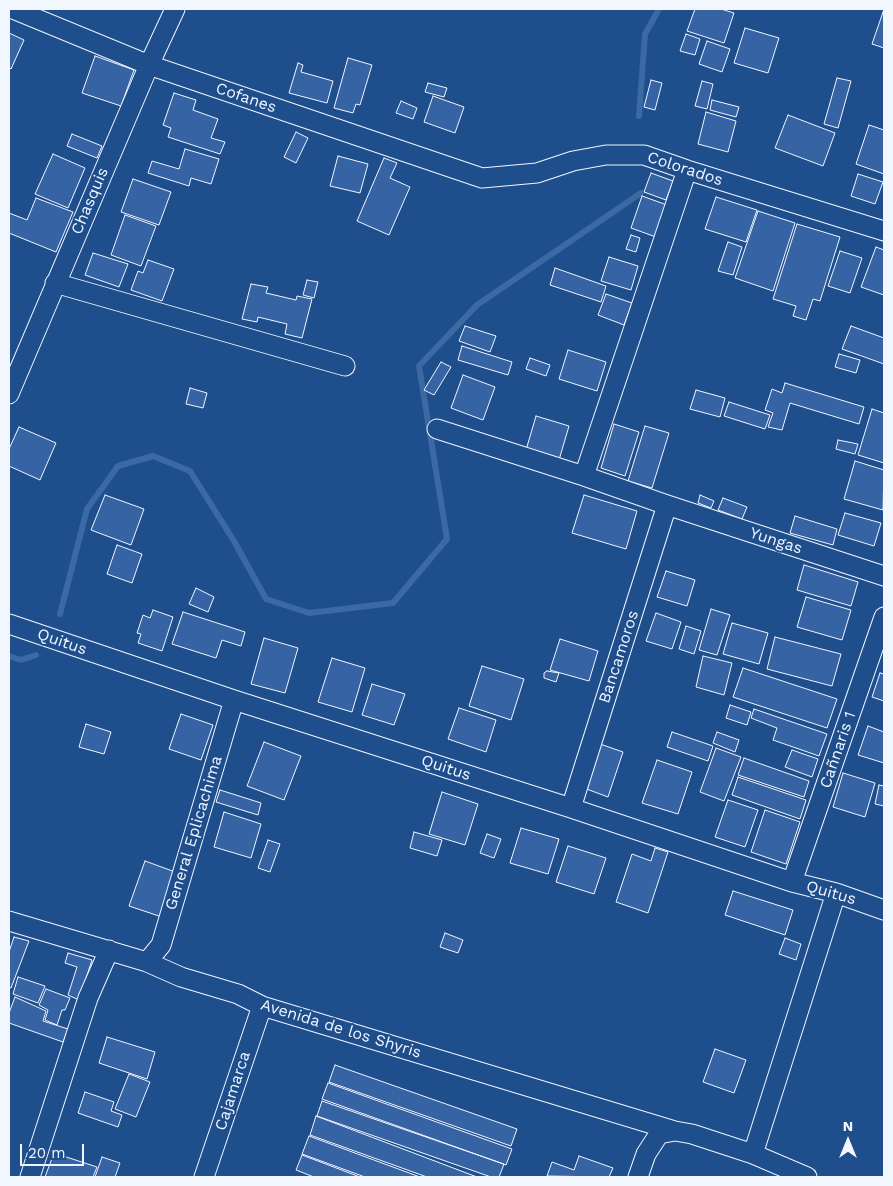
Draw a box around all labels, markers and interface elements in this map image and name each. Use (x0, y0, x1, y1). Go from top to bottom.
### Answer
street label: Cofanes (213, 79, 279, 117)
street label: Colorados (645, 148, 725, 190)
street label: Chasquis (67, 165, 113, 237)
street label: Yungas (747, 524, 805, 558)
street label: Bancamoros (595, 608, 643, 706)
street label: Quitus (35, 625, 89, 659)
street label: Cañnaris 1 (816, 709, 860, 791)
street label: Quitus (419, 751, 473, 785)
street label: General Eplicachima (161, 753, 227, 913)
street label: Quitus (804, 877, 858, 909)
street label: Avenida de los Shyris (258, 995, 424, 1063)
street label: Cajamarca (211, 1049, 255, 1133)
north arrow (823, 1116, 873, 1166)
text: N (843, 1118, 853, 1134)
scale bar (22, 1134, 86, 1166)
text: 20 m (28, 1144, 66, 1162)

